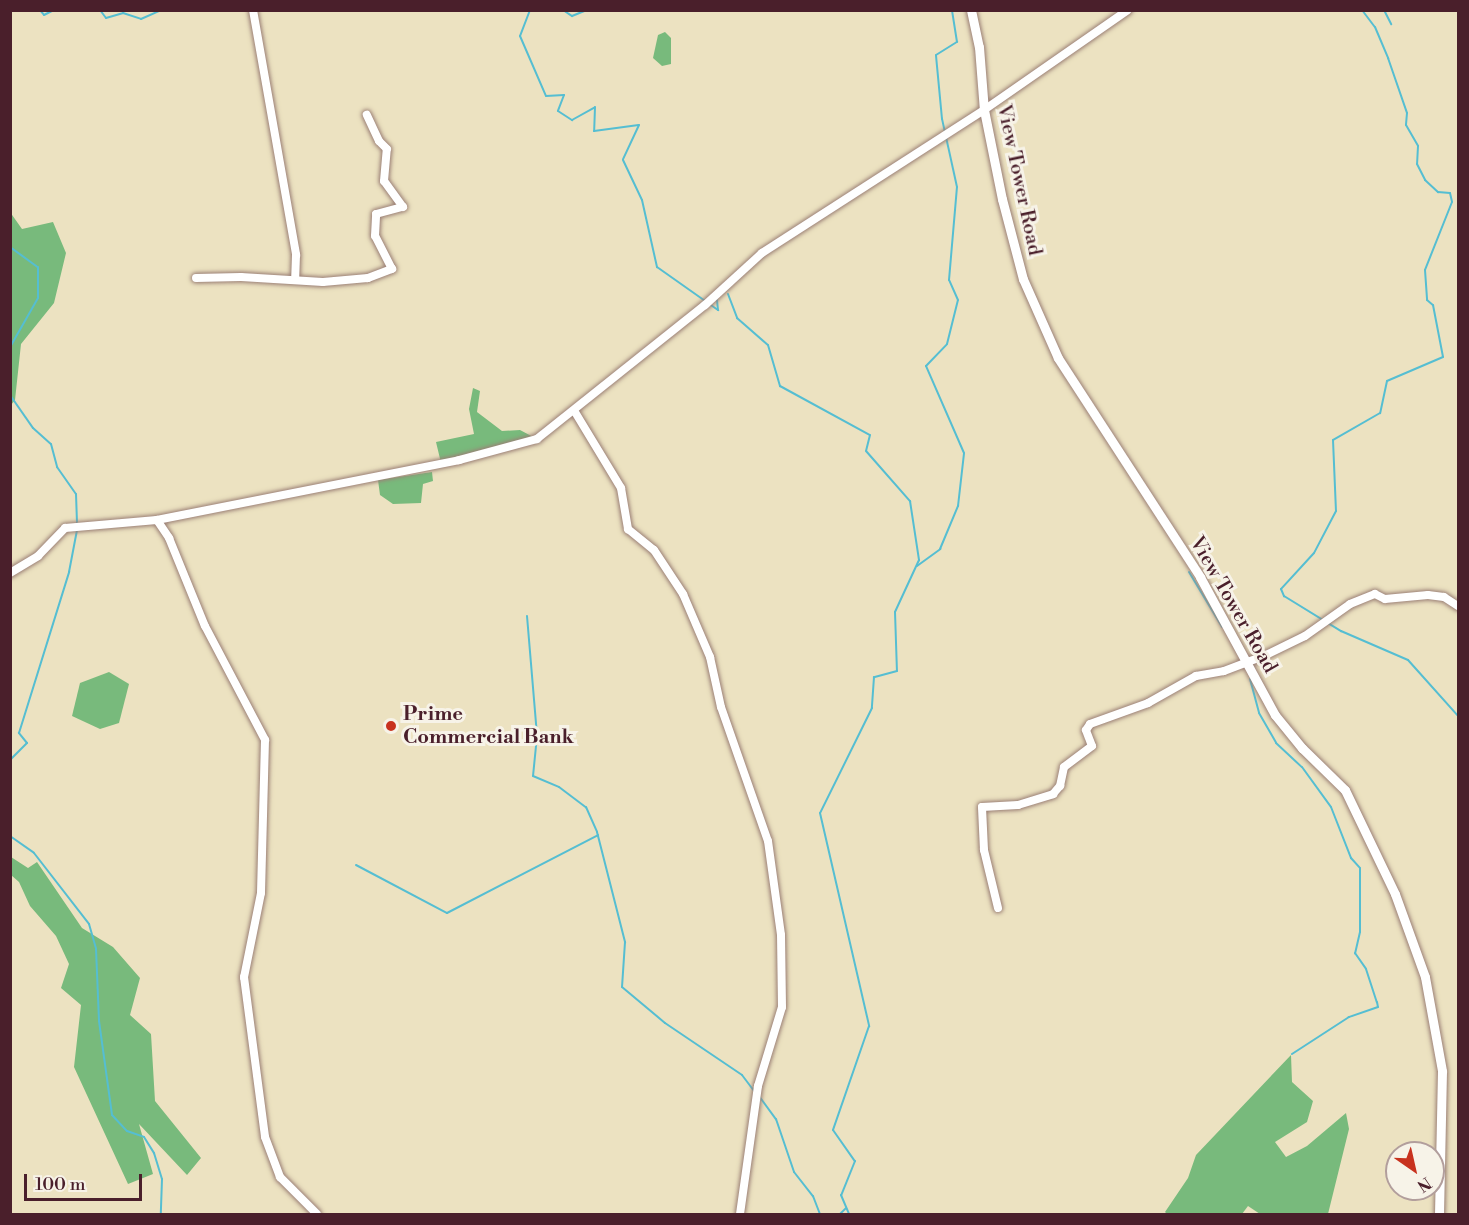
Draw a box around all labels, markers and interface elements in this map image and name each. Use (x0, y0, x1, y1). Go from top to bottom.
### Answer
street label: View Tower Road (991, 102, 1047, 258)
street label: View Tower Road (1184, 532, 1282, 678)
place label: Prime Commercial Bank (403, 702, 574, 749)
marker: Prime Commercial Bank (384, 719, 398, 733)
north arrow (1385, 1141, 1445, 1201)
scale bar (27, 1162, 146, 1200)
text: N (1413, 1172, 1435, 1196)
text: 100 m (35, 1173, 86, 1196)

